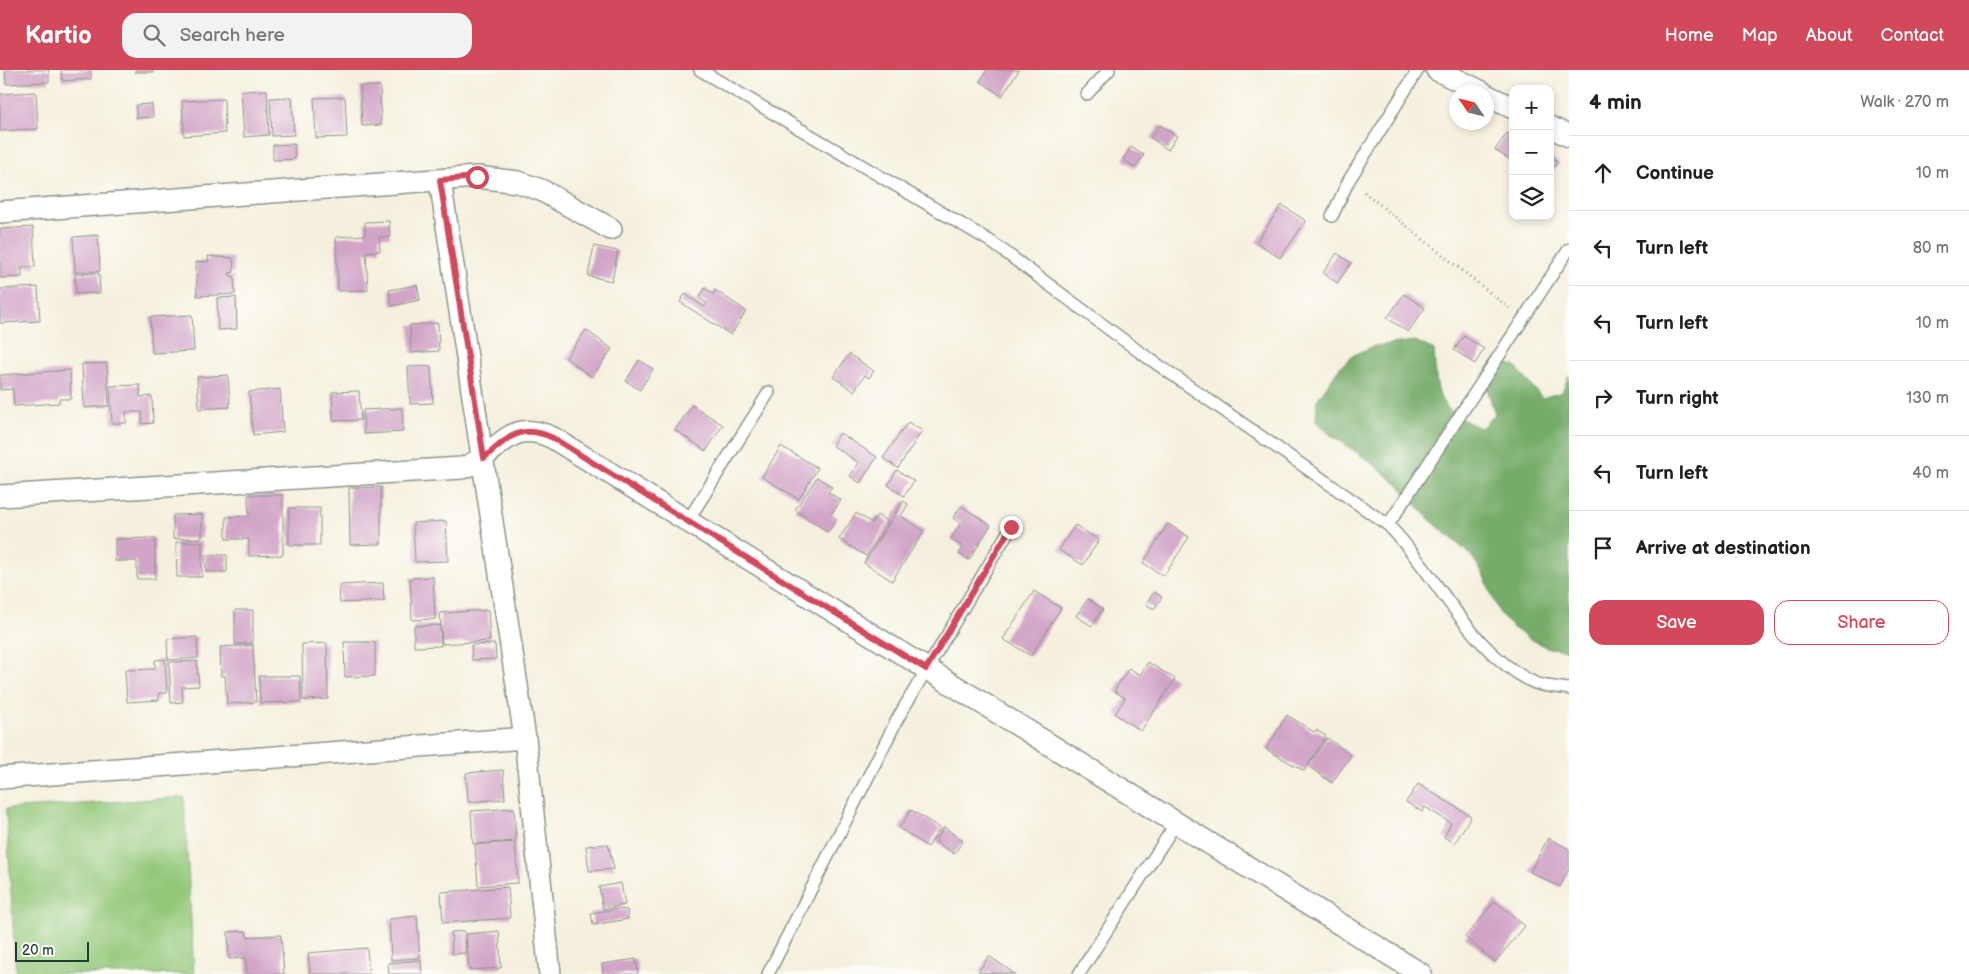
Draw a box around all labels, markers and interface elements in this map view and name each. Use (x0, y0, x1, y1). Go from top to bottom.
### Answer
search box (122, 13, 472, 58)
text: Kartio (25, 21, 92, 50)
icon: search (140, 21, 168, 49)
text: Search here (180, 24, 285, 47)
text: Home (1665, 25, 1714, 46)
text: Map (1742, 25, 1778, 46)
text: About (1806, 25, 1853, 46)
text: Contact (1881, 25, 1944, 46)
north arrow (1449, 85, 1494, 130)
map controls (1509, 85, 1554, 220)
button: + (1509, 85, 1554, 130)
text: 4 min (1589, 90, 1642, 115)
text: Walk · 270 m (1860, 93, 1949, 112)
button: − (1509, 130, 1554, 175)
icon: ahead (1589, 159, 1617, 187)
text: Continue (1636, 162, 1714, 185)
text: 10 m (1916, 164, 1949, 183)
route start (466, 166, 489, 189)
button: layers (1509, 175, 1554, 220)
icon: left (1589, 234, 1617, 262)
text: Turn left (1636, 237, 1708, 260)
text: 80 m (1913, 239, 1949, 258)
icon: left (1589, 309, 1617, 337)
text: Turn left (1636, 312, 1708, 335)
text: 10 m (1916, 314, 1949, 333)
icon: right (1589, 384, 1617, 412)
text: Turn right (1636, 387, 1719, 410)
text: 130 m (1906, 389, 1949, 408)
icon: left (1589, 459, 1617, 487)
text: Turn left (1636, 462, 1708, 485)
text: 40 m (1912, 464, 1949, 483)
route end (1000, 516, 1023, 539)
icon: arrive (1589, 534, 1617, 562)
text: Arrive at destination (1636, 537, 1811, 560)
button: Save (1589, 600, 1764, 645)
button: Share (1774, 600, 1949, 645)
scale bar (15, 939, 89, 962)
text: 20 m (22, 942, 54, 959)

